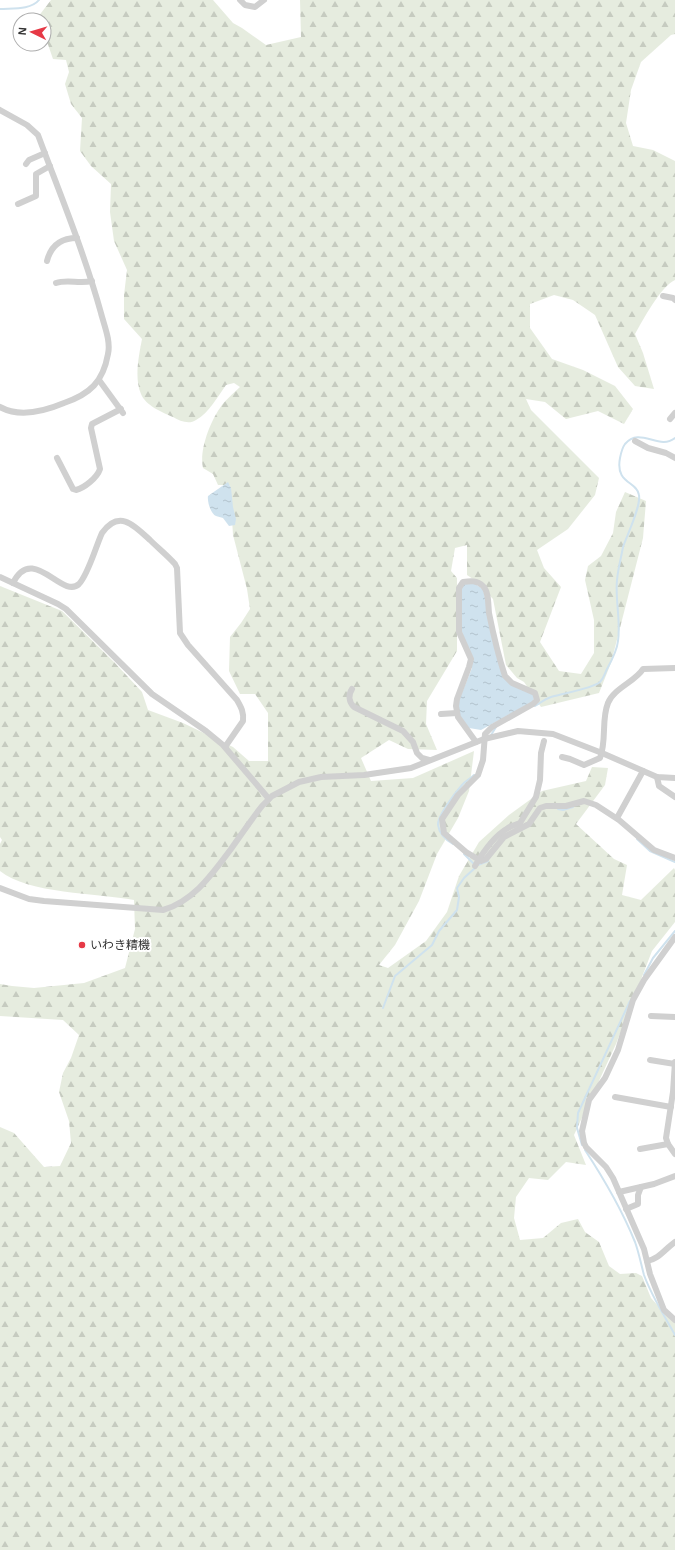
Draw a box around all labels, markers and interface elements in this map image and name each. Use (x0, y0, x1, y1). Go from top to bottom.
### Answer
north arrow (12, 12, 52, 52)
text: N (16, 27, 28, 36)
place label: いわき精機 (90, 938, 150, 952)
marker: いわき精機 (77, 940, 87, 950)

